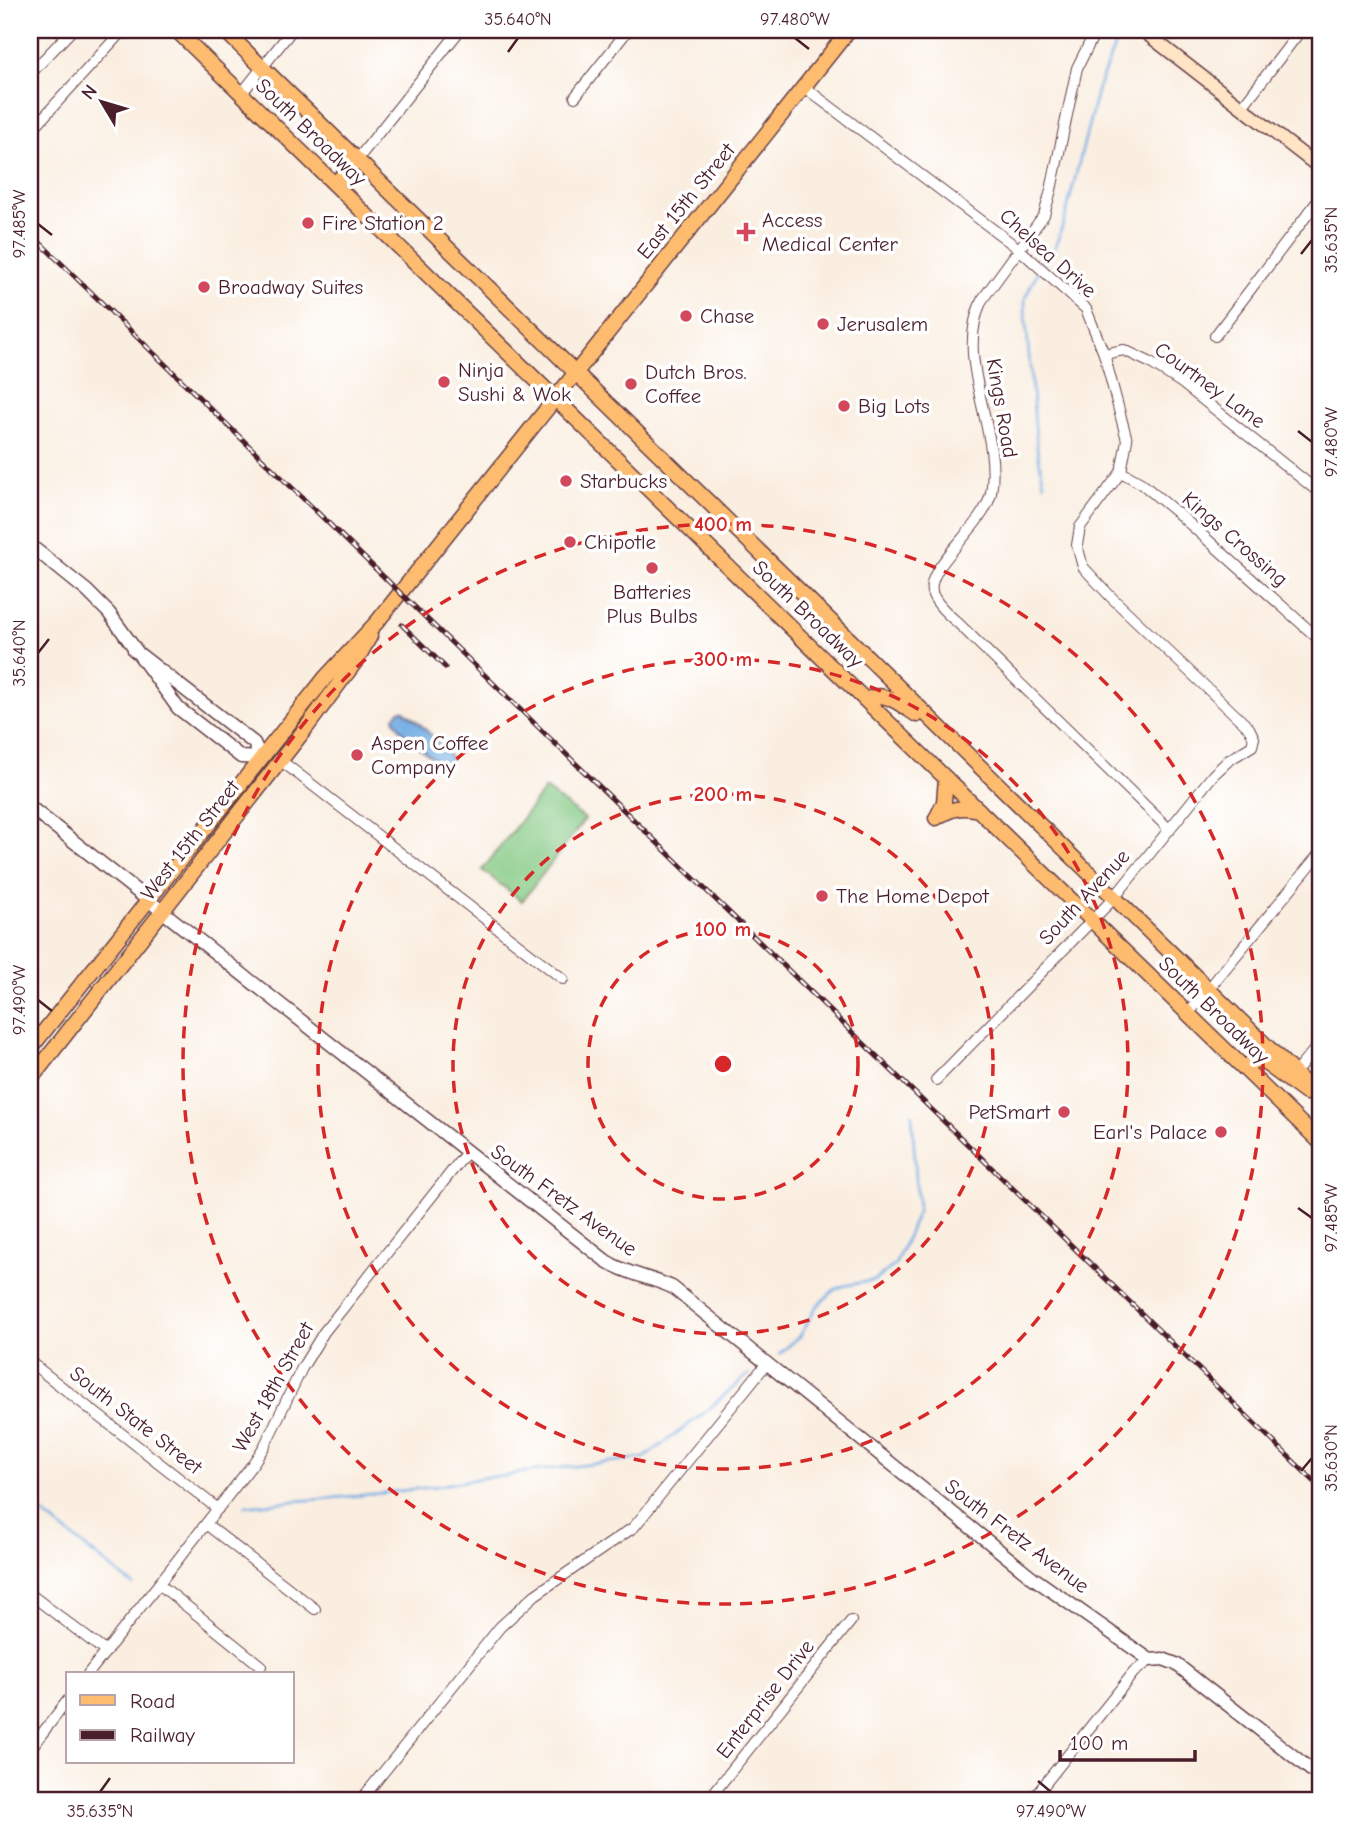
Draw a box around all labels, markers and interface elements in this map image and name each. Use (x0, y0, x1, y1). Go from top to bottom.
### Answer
text: 35.640°N (484, 9, 552, 30)
text: 97.480°W (760, 9, 830, 30)
north arrow (66, 66, 136, 136)
street label: South Broadway (251, 73, 372, 191)
text: N (77, 80, 102, 104)
street label: East 15th Street (632, 138, 741, 264)
text: 97.485°W (9, 189, 30, 258)
street label: Chelsea Drive (995, 203, 1101, 303)
text: 35.635°N (1321, 207, 1342, 273)
place label: Access Medical Center (762, 208, 899, 256)
place label: Fire Station 2 (322, 211, 444, 235)
marker: Fire Station 2 (300, 215, 316, 231)
marker: Access Medical Center (736, 222, 756, 242)
place label: Broadway Suites (218, 275, 363, 299)
marker: Broadway Suites (196, 279, 212, 295)
place label: Chase (700, 304, 754, 328)
marker: Chase (678, 308, 694, 324)
place label: Jerusalem (837, 312, 928, 336)
marker: Jerusalem (815, 316, 831, 332)
street label: Courtney Lane (1150, 337, 1270, 433)
street label: Kings Road (981, 356, 1023, 460)
place label: Ninja Sushi & Wok (458, 358, 571, 406)
place label: Dutch Bros. Coffee (645, 360, 747, 408)
marker: Ninja Sushi & Wok (436, 374, 452, 390)
marker: Dutch Bros. Coffee (623, 376, 639, 392)
place label: Big Lots (858, 394, 930, 418)
marker: Big Lots (836, 398, 852, 414)
text: 97.480°W (1321, 407, 1342, 477)
place label: Starbucks (580, 469, 667, 493)
marker: Starbucks (558, 473, 574, 489)
street label: Kings Crossing (1177, 487, 1293, 591)
text: 400 m (694, 512, 752, 536)
place label: Chipotle (584, 530, 656, 554)
marker: Chipotle (562, 534, 578, 550)
street label: South Broadway (748, 555, 869, 673)
marker: Batteries Plus Bulbs (644, 560, 660, 576)
place label: Batteries Plus Bulbs (606, 580, 698, 628)
text: 35.640°N (9, 619, 30, 687)
text: 300 m (694, 647, 752, 671)
place label: Aspen Coffee Company (371, 731, 489, 779)
marker: Aspen Coffee Company (349, 747, 365, 763)
street label: West 15th Street (136, 774, 245, 905)
text: 200 m (694, 782, 752, 806)
street label: South Avenue (1034, 844, 1134, 950)
place label: The Home Depot (836, 884, 990, 908)
marker: The Home Depot (814, 888, 830, 904)
text: 100 m (695, 917, 751, 941)
street label: South Broadway (1154, 951, 1275, 1069)
text: 97.490°W (9, 965, 30, 1035)
centre of rings (711, 1052, 735, 1076)
place label: PetSmart (968, 1100, 1051, 1124)
marker: PetSmart (1056, 1104, 1072, 1120)
place label: Earl's Palace (1093, 1120, 1207, 1144)
marker: Earl's Palace (1213, 1124, 1229, 1140)
street label: South Fretz Avenue (486, 1139, 642, 1261)
text: 97.485°W (1321, 1183, 1342, 1252)
street label: West 18th Street (227, 1317, 319, 1456)
street label: South State Street (65, 1361, 208, 1480)
text: 35.630°N (1321, 1424, 1342, 1492)
street label: South Fretz Avenue (940, 1474, 1094, 1598)
street label: Enterprise Drive (711, 1635, 819, 1763)
legend (66, 1672, 294, 1764)
text: Road (130, 1689, 175, 1713)
scale bar (1060, 1718, 1194, 1762)
text: Railway (130, 1723, 195, 1747)
text: 100 m (1070, 1731, 1128, 1755)
text: 35.635°N (67, 1801, 133, 1822)
text: 97.490°W (1016, 1801, 1086, 1822)

